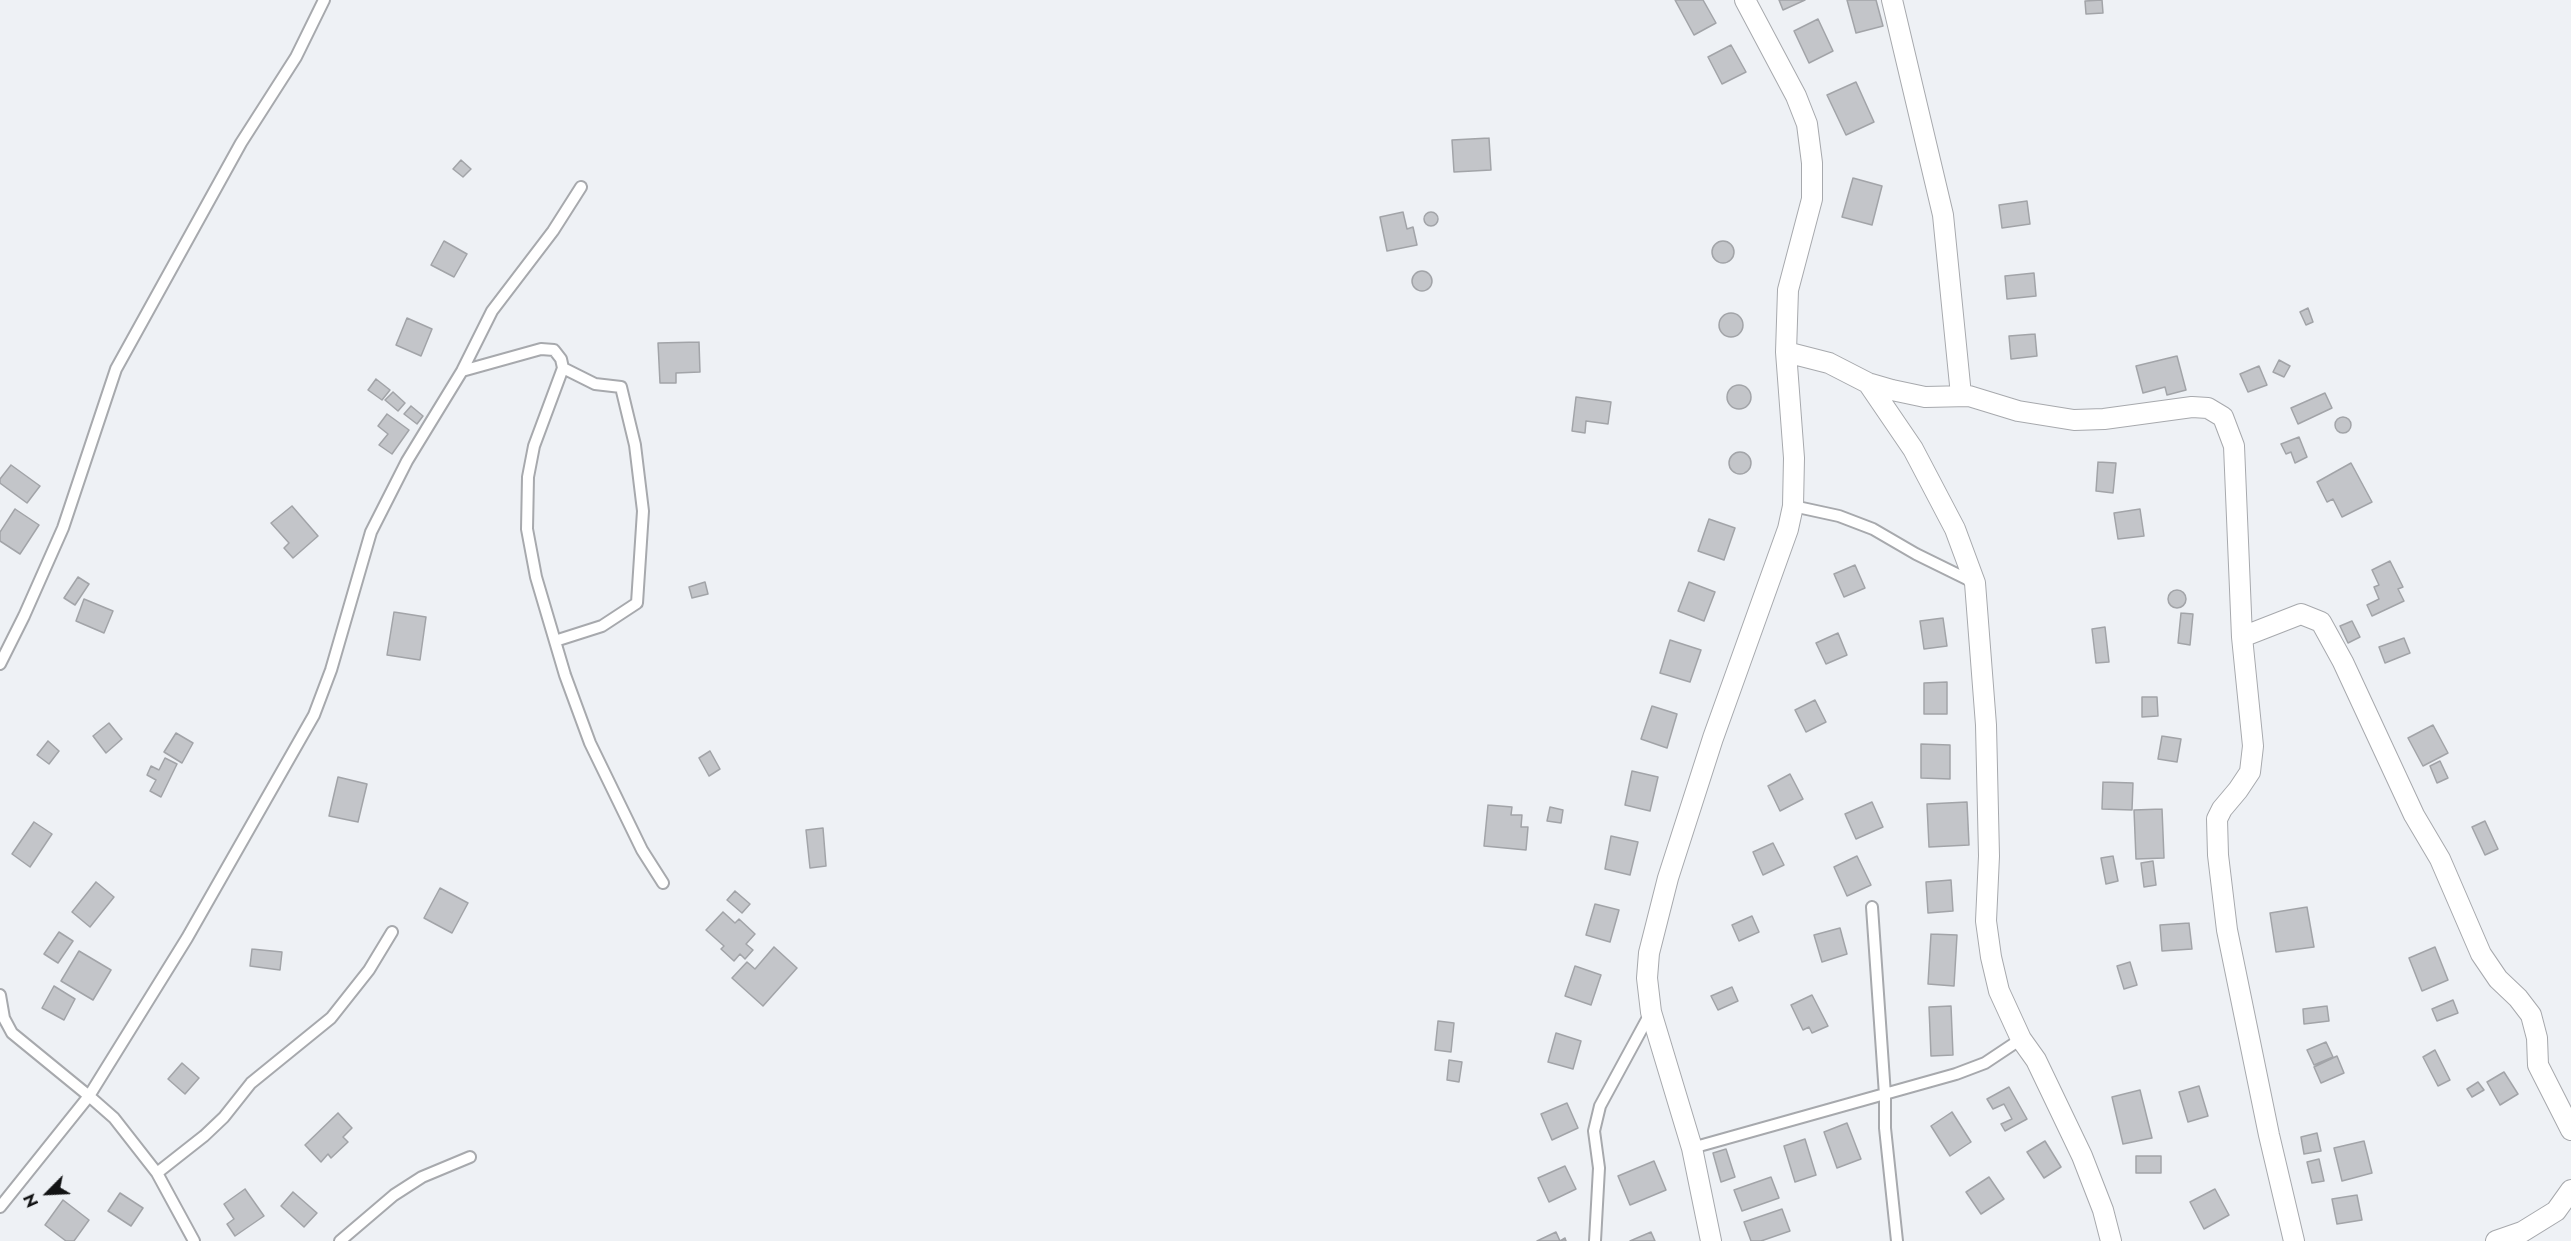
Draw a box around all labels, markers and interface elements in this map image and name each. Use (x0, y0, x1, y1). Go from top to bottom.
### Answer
north arrow (18, 1163, 78, 1223)
text: N (18, 1190, 44, 1211)

